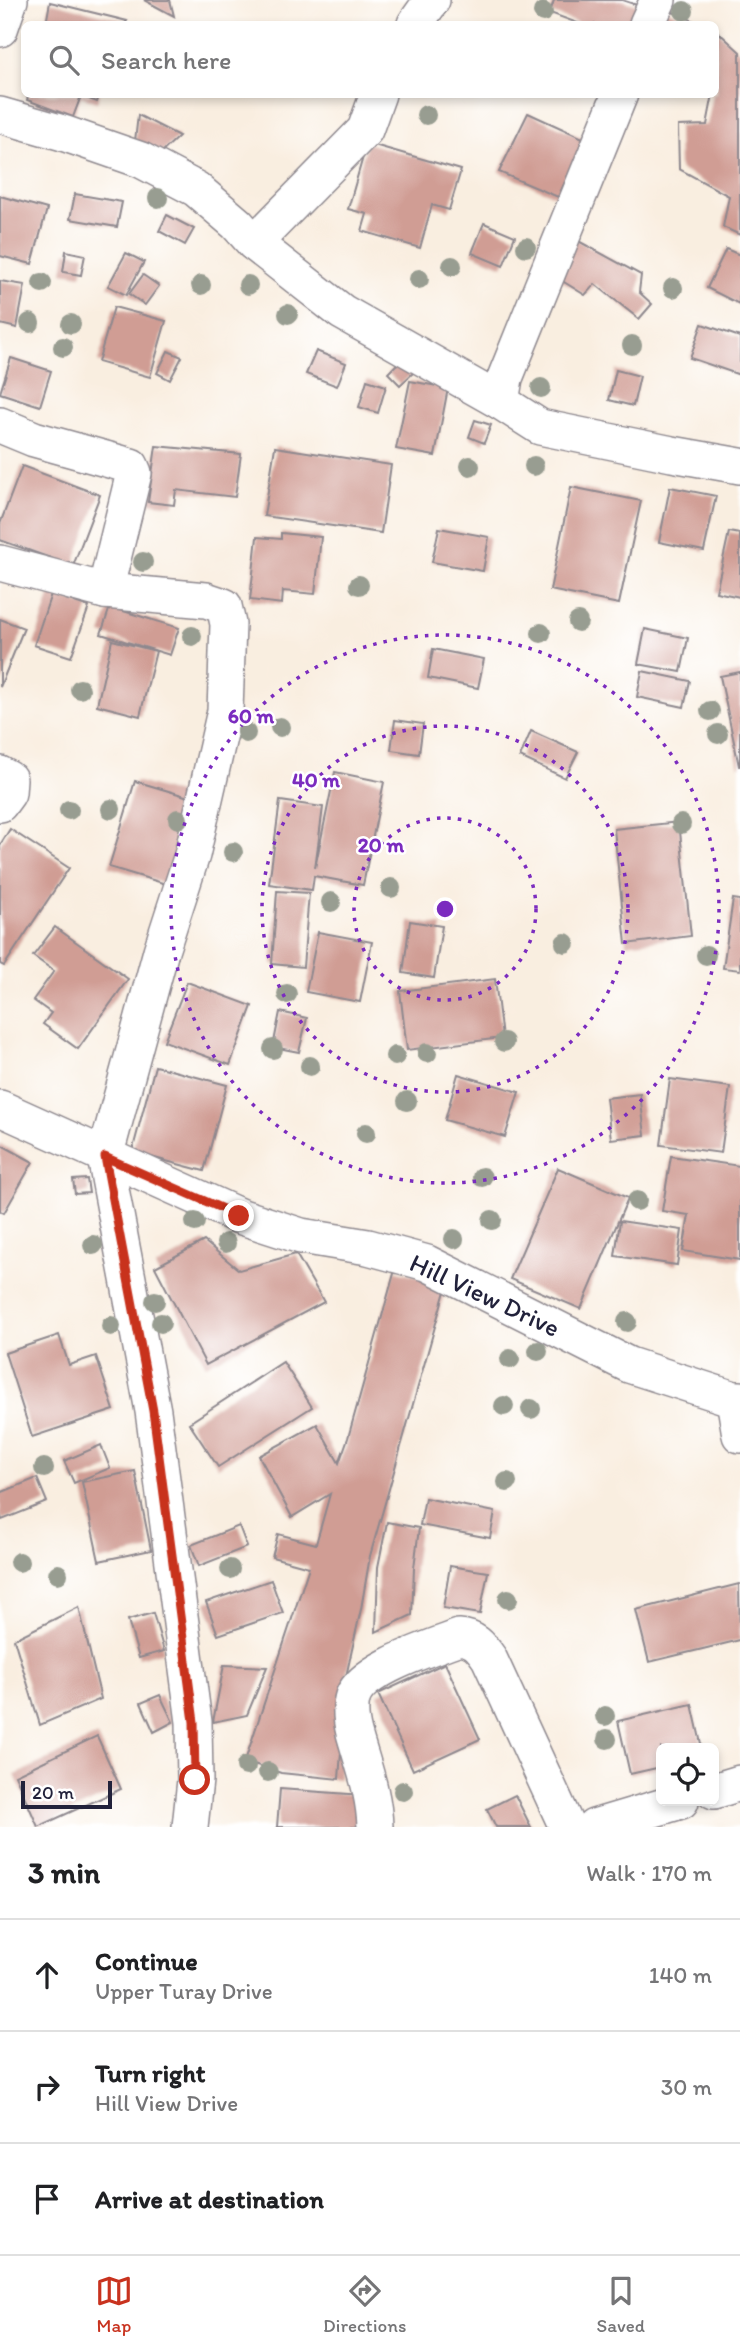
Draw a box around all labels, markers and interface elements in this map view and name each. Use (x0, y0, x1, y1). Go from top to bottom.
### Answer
search box (21, 21, 719, 98)
icon: search (45, 41, 83, 79)
text: Search here (101, 44, 231, 76)
text: 60 m (228, 703, 275, 728)
text: 40 m (292, 767, 340, 792)
text: 20 m (358, 832, 405, 857)
centre of rings (433, 897, 457, 921)
route end (223, 1200, 254, 1231)
street label: Hill View Drive (405, 1246, 565, 1344)
map controls (656, 1743, 719, 1806)
button: locate (656, 1743, 719, 1806)
route start (179, 1764, 210, 1795)
scale bar (21, 1778, 112, 1810)
text: 20 m (32, 1781, 74, 1804)
text: 3 min (28, 1854, 100, 1891)
text: Walk · 170 m (586, 1859, 712, 1887)
text: Continue (95, 1945, 198, 1977)
icon: ahead (28, 1956, 66, 1994)
text: 140 m (649, 1961, 712, 1989)
text: Upper Turay Drive (95, 1977, 273, 2005)
text: Turn right (95, 2057, 206, 2089)
icon: right (28, 2068, 66, 2106)
text: 30 m (661, 2073, 712, 2101)
text: Hill View Drive (95, 2089, 238, 2117)
icon: arrive (28, 2180, 66, 2218)
text: Arrive at destination (95, 2183, 324, 2215)
tab: Map (95, 2272, 133, 2337)
tab: Directions (323, 2272, 407, 2337)
tab: Saved (597, 2272, 645, 2337)

